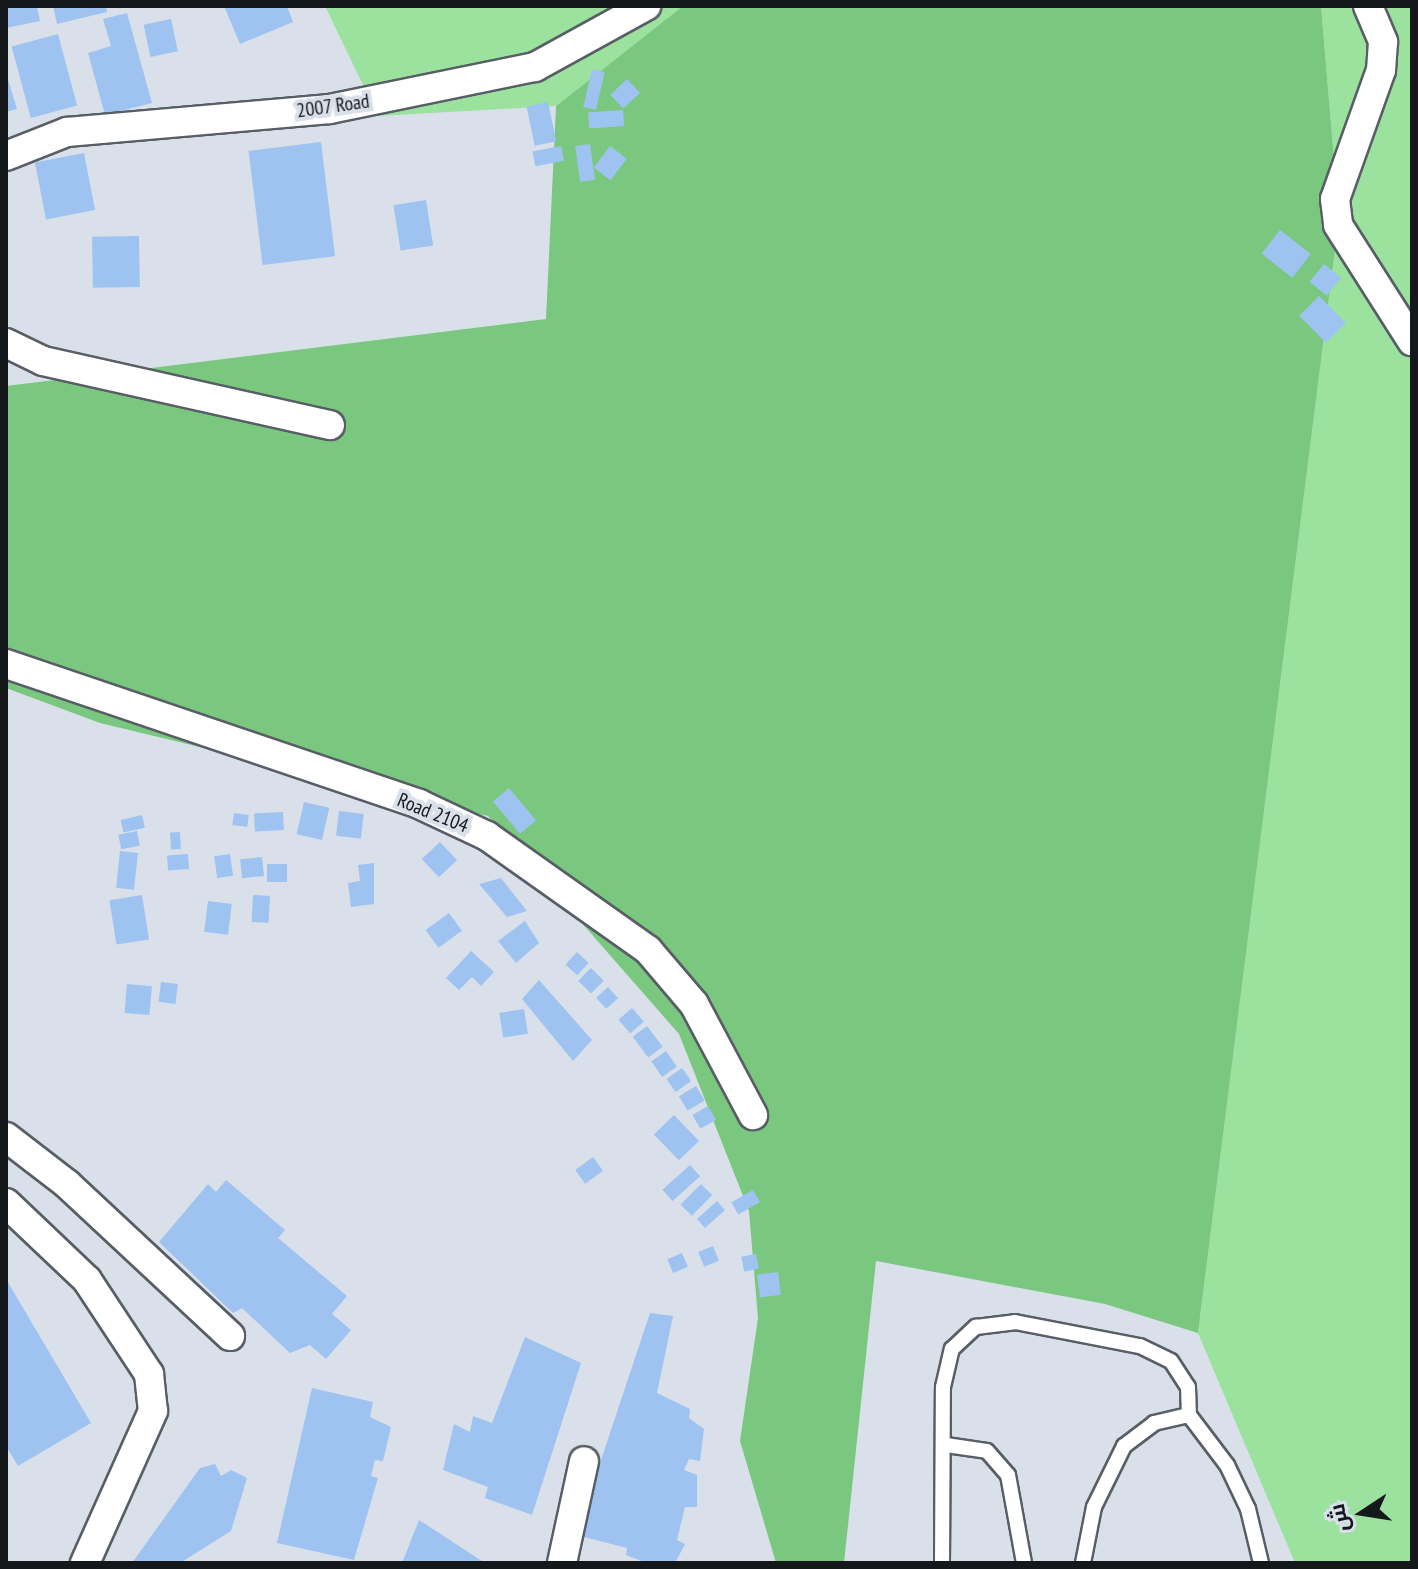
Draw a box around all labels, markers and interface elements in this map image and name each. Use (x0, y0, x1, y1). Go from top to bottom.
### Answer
street label: 2007 Road (295, 89, 371, 123)
street label: Road 2104 (394, 788, 472, 838)
north arrow (1322, 1473, 1402, 1553)
text: ش (1322, 1501, 1355, 1535)

